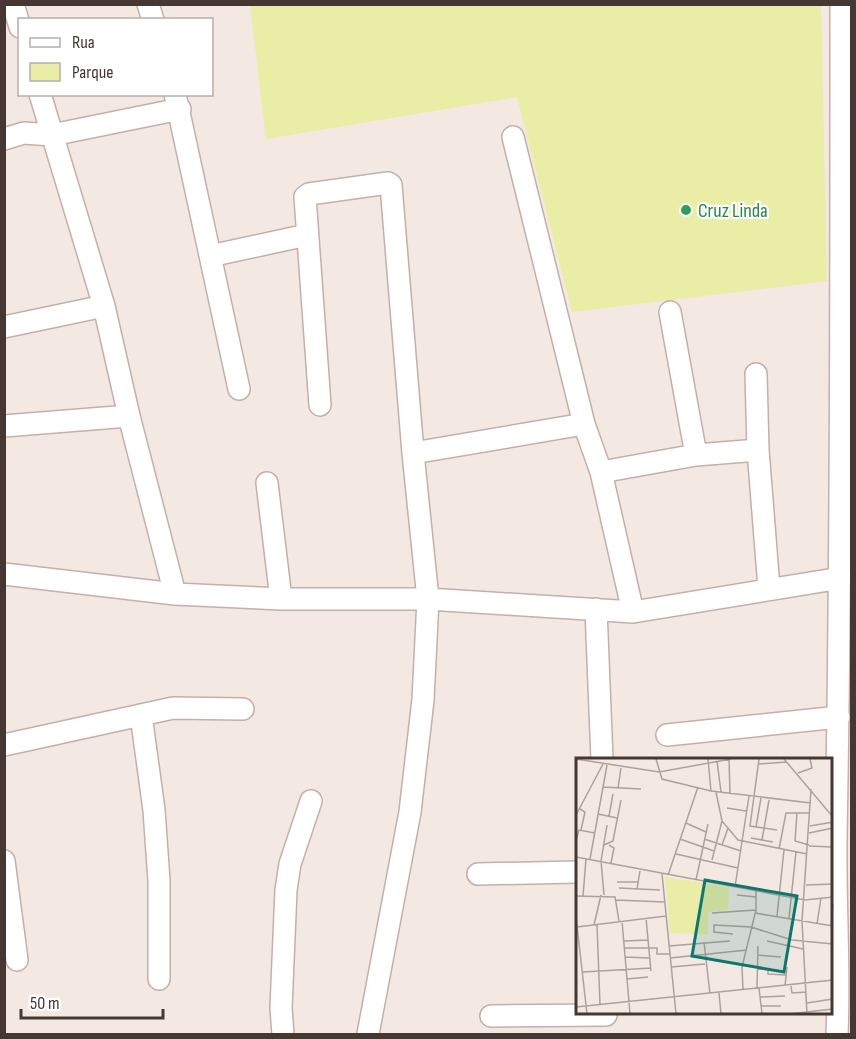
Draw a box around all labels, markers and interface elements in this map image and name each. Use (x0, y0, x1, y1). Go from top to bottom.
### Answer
legend (18, 18, 213, 96)
text: Rua (72, 32, 95, 53)
text: Parque (72, 62, 113, 83)
place label: Cruz Linda (698, 199, 768, 223)
marker: Cruz Linda (679, 203, 693, 217)
inset map (576, 758, 832, 1015)
scale bar (21, 982, 164, 1020)
text: 50 m (30, 993, 60, 1014)

